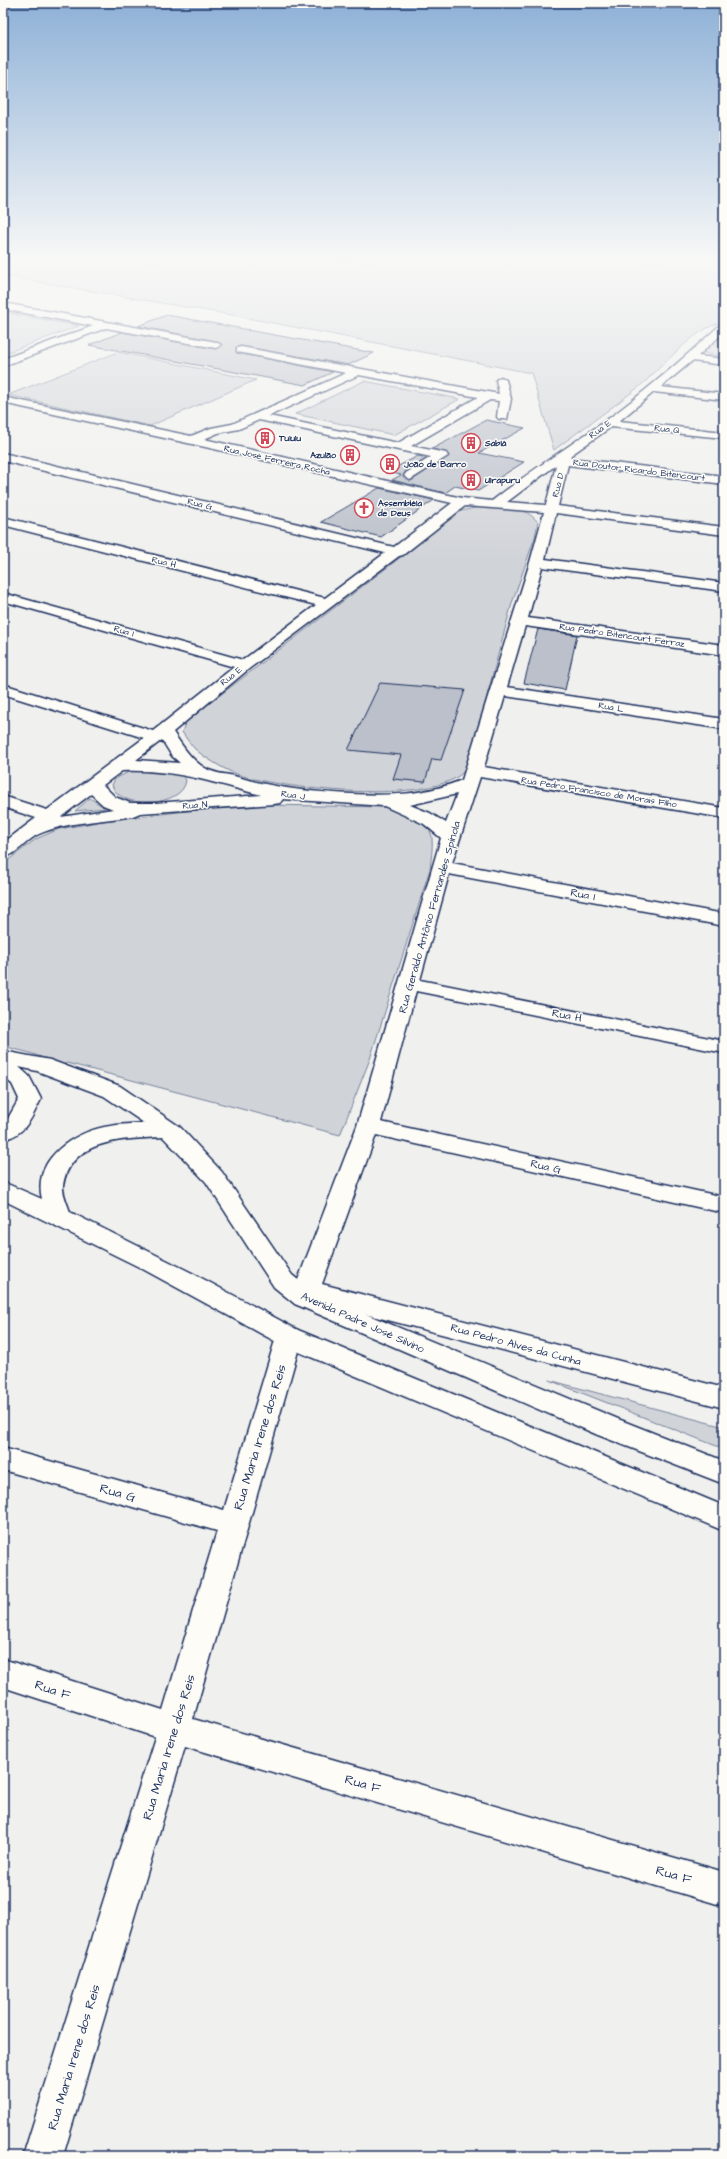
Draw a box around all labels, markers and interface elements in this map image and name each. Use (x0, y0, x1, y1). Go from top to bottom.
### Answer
street label: Rua E (587, 417, 615, 442)
street label: Rua Q (654, 422, 681, 437)
building icon: Tuiuiu (254, 427, 276, 449)
place label: Tuiuiu (278, 432, 301, 445)
building icon: Sabiá (460, 432, 482, 454)
place label: Sabiá (484, 437, 507, 450)
street label: Rua José Ferreira Rocha (223, 442, 332, 479)
building icon: Azulão (339, 444, 361, 466)
place label: Azulão (310, 449, 337, 462)
building icon: João de Barro (379, 453, 401, 475)
street label: Rua Doutor Ricardo Bitencourt (572, 456, 706, 485)
place label: João de Barro (403, 458, 467, 471)
building icon: Uirapuru (460, 469, 482, 491)
street label: Rua D (549, 471, 568, 499)
place label: Uirapuru (484, 474, 521, 487)
street label: Rua G (186, 495, 215, 514)
church icon: Assembléia de Deus (353, 497, 375, 519)
place label: Assembléia de Deus (377, 497, 422, 520)
street label: Rua H (150, 553, 178, 572)
street label: Rua Pedro Bitencourt Ferraz (558, 620, 686, 651)
street label: Rua I (112, 622, 136, 641)
street label: Rua E (218, 663, 245, 689)
street label: Rua L (597, 699, 625, 716)
street label: Rua Pedro Francisco de Morais Filho (520, 774, 678, 811)
street label: Rua J (280, 787, 306, 804)
street label: Rua N (182, 798, 208, 813)
street label: Rua Geraldo Antônio Fernandes Spínola (395, 819, 464, 1015)
street label: Rua I (569, 885, 597, 904)
street label: Rua H (551, 1005, 583, 1026)
street label: Rua G (529, 1156, 563, 1177)
street label: Avenida Padre José Silvino (299, 1288, 428, 1357)
street label: Rua Pedro Alves da Cunha (449, 1320, 583, 1369)
street label: Rua Maria Irene dos Reis (229, 1362, 291, 1512)
street label: Rua G (98, 1479, 138, 1507)
street label: Rua Maria Irene dos Reis (138, 1672, 200, 1822)
street label: Rua F (32, 1676, 73, 1704)
street label: Rua F (343, 1770, 383, 1798)
street label: Rua F (654, 1861, 694, 1889)
street label: Rua Maria Irene dos Reis (43, 1982, 105, 2132)

